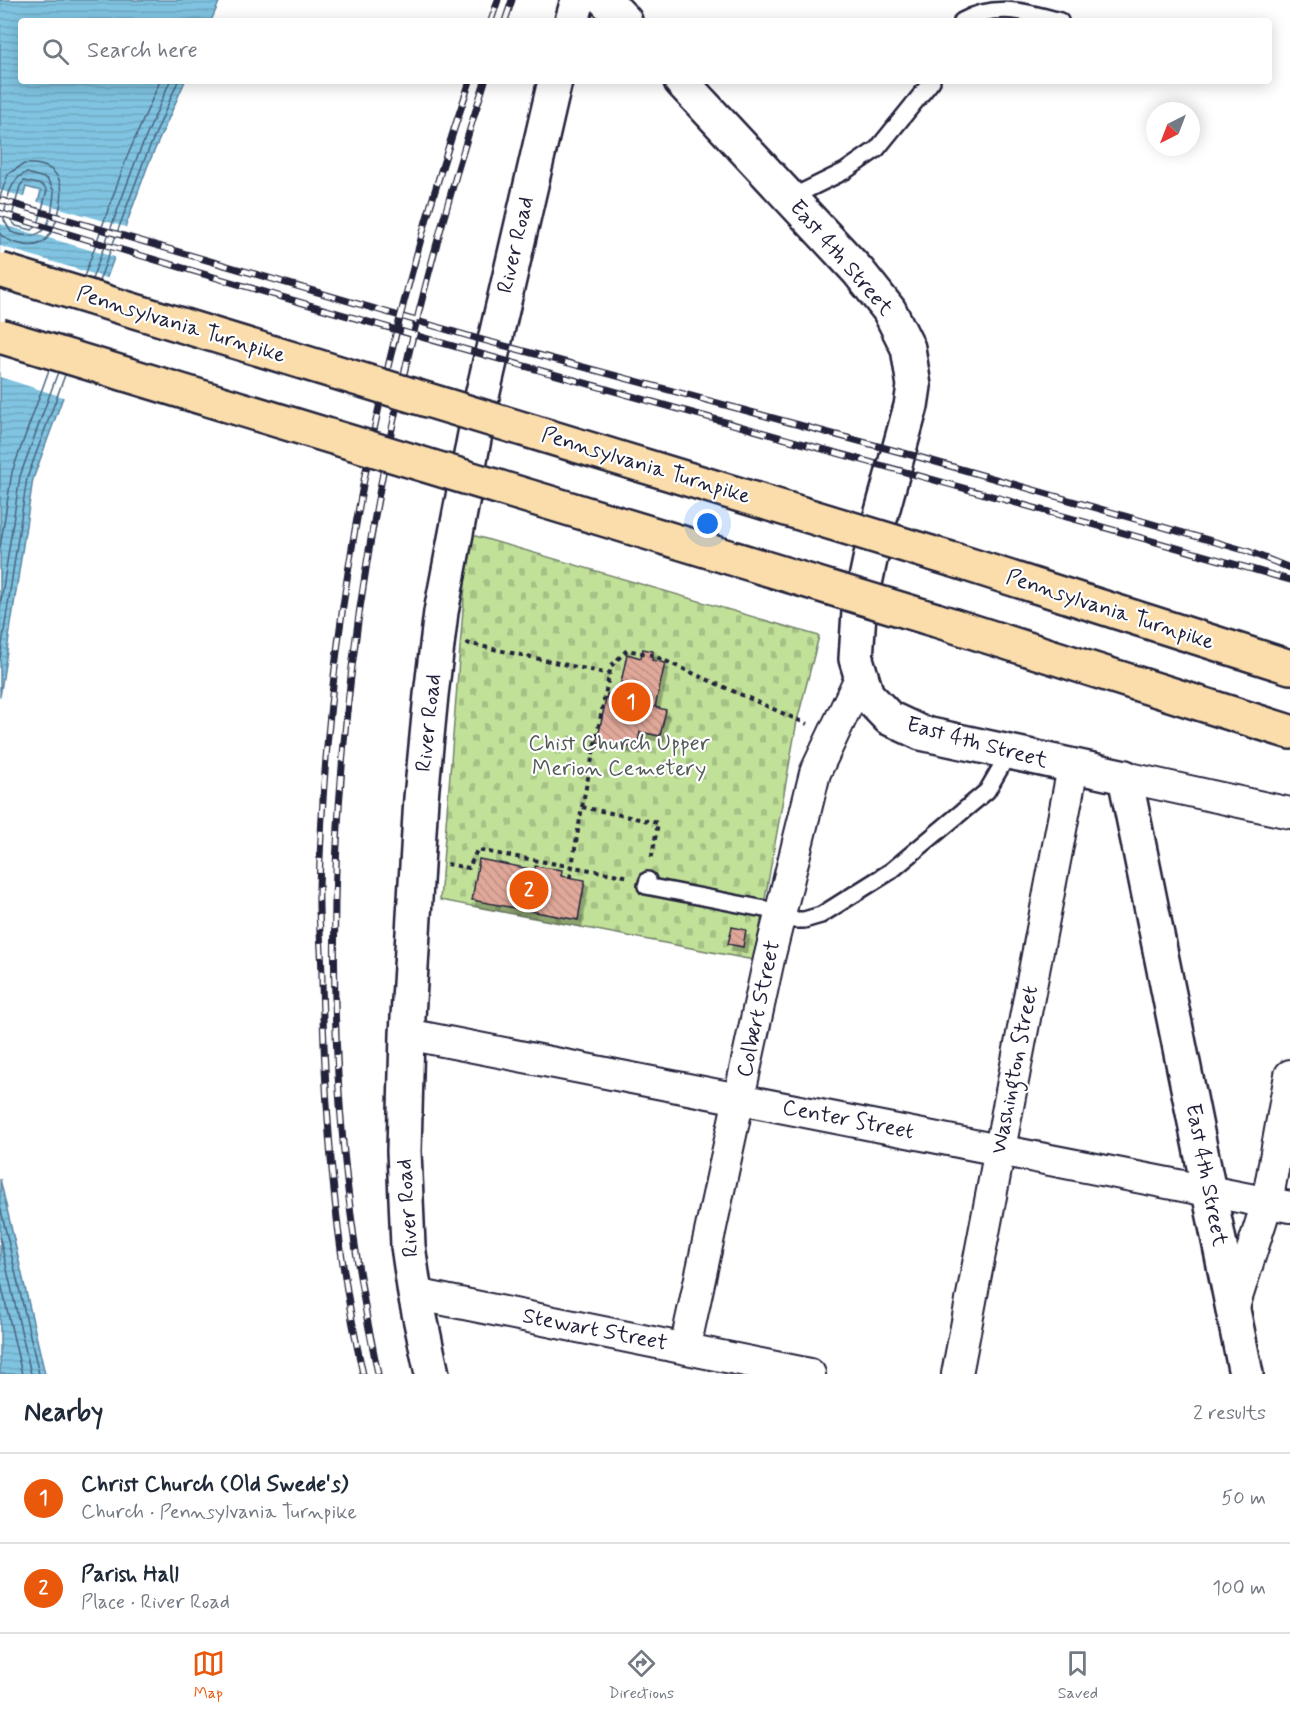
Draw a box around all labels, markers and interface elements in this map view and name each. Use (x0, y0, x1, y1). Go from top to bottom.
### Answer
search box (18, 18, 1272, 84)
icon: search (39, 35, 72, 68)
text: Search here (87, 37, 198, 65)
north arrow (1146, 102, 1200, 156)
street label: River Road (491, 194, 541, 296)
street label: East 4th Street (783, 194, 899, 322)
street label: Pennsylvania Turnpike (73, 280, 289, 370)
street label: Pennsylvania Turnpike (538, 421, 754, 511)
your location (693, 509, 722, 538)
street label: Pennsylvania Turnpike (1002, 563, 1218, 657)
street label: River Road (410, 673, 448, 773)
pin: 1 (612, 680, 650, 724)
street label: East 4th Street (903, 711, 1051, 775)
park label: Chist Church Upper Merion Cemetery (528, 730, 711, 783)
pin: 2 (510, 868, 548, 912)
street label: Colbert Street (731, 938, 787, 1080)
street label: Washington Street (985, 983, 1048, 1157)
street label: Center Street (780, 1094, 916, 1146)
street label: East 4th Street (1178, 1101, 1234, 1249)
street label: River Road (391, 1158, 425, 1258)
street label: Stewart Street (520, 1302, 670, 1358)
text: Nearby (24, 1396, 103, 1430)
text: 2 results (1193, 1400, 1266, 1427)
text: Christ Church (Old Swede's) (81, 1471, 348, 1499)
text: 1 (39, 1485, 48, 1512)
text: 50 m (1221, 1485, 1266, 1512)
text: Church · Pennsylvania Turnpike (81, 1499, 357, 1526)
text: Parish Hall (81, 1561, 179, 1589)
text: 2 (39, 1575, 48, 1602)
text: 100 m (1212, 1575, 1266, 1602)
text: Place · River Road (81, 1589, 230, 1616)
tab: Map (192, 1647, 225, 1704)
tab: Directions (608, 1647, 674, 1704)
tab: Saved (1058, 1647, 1098, 1704)

